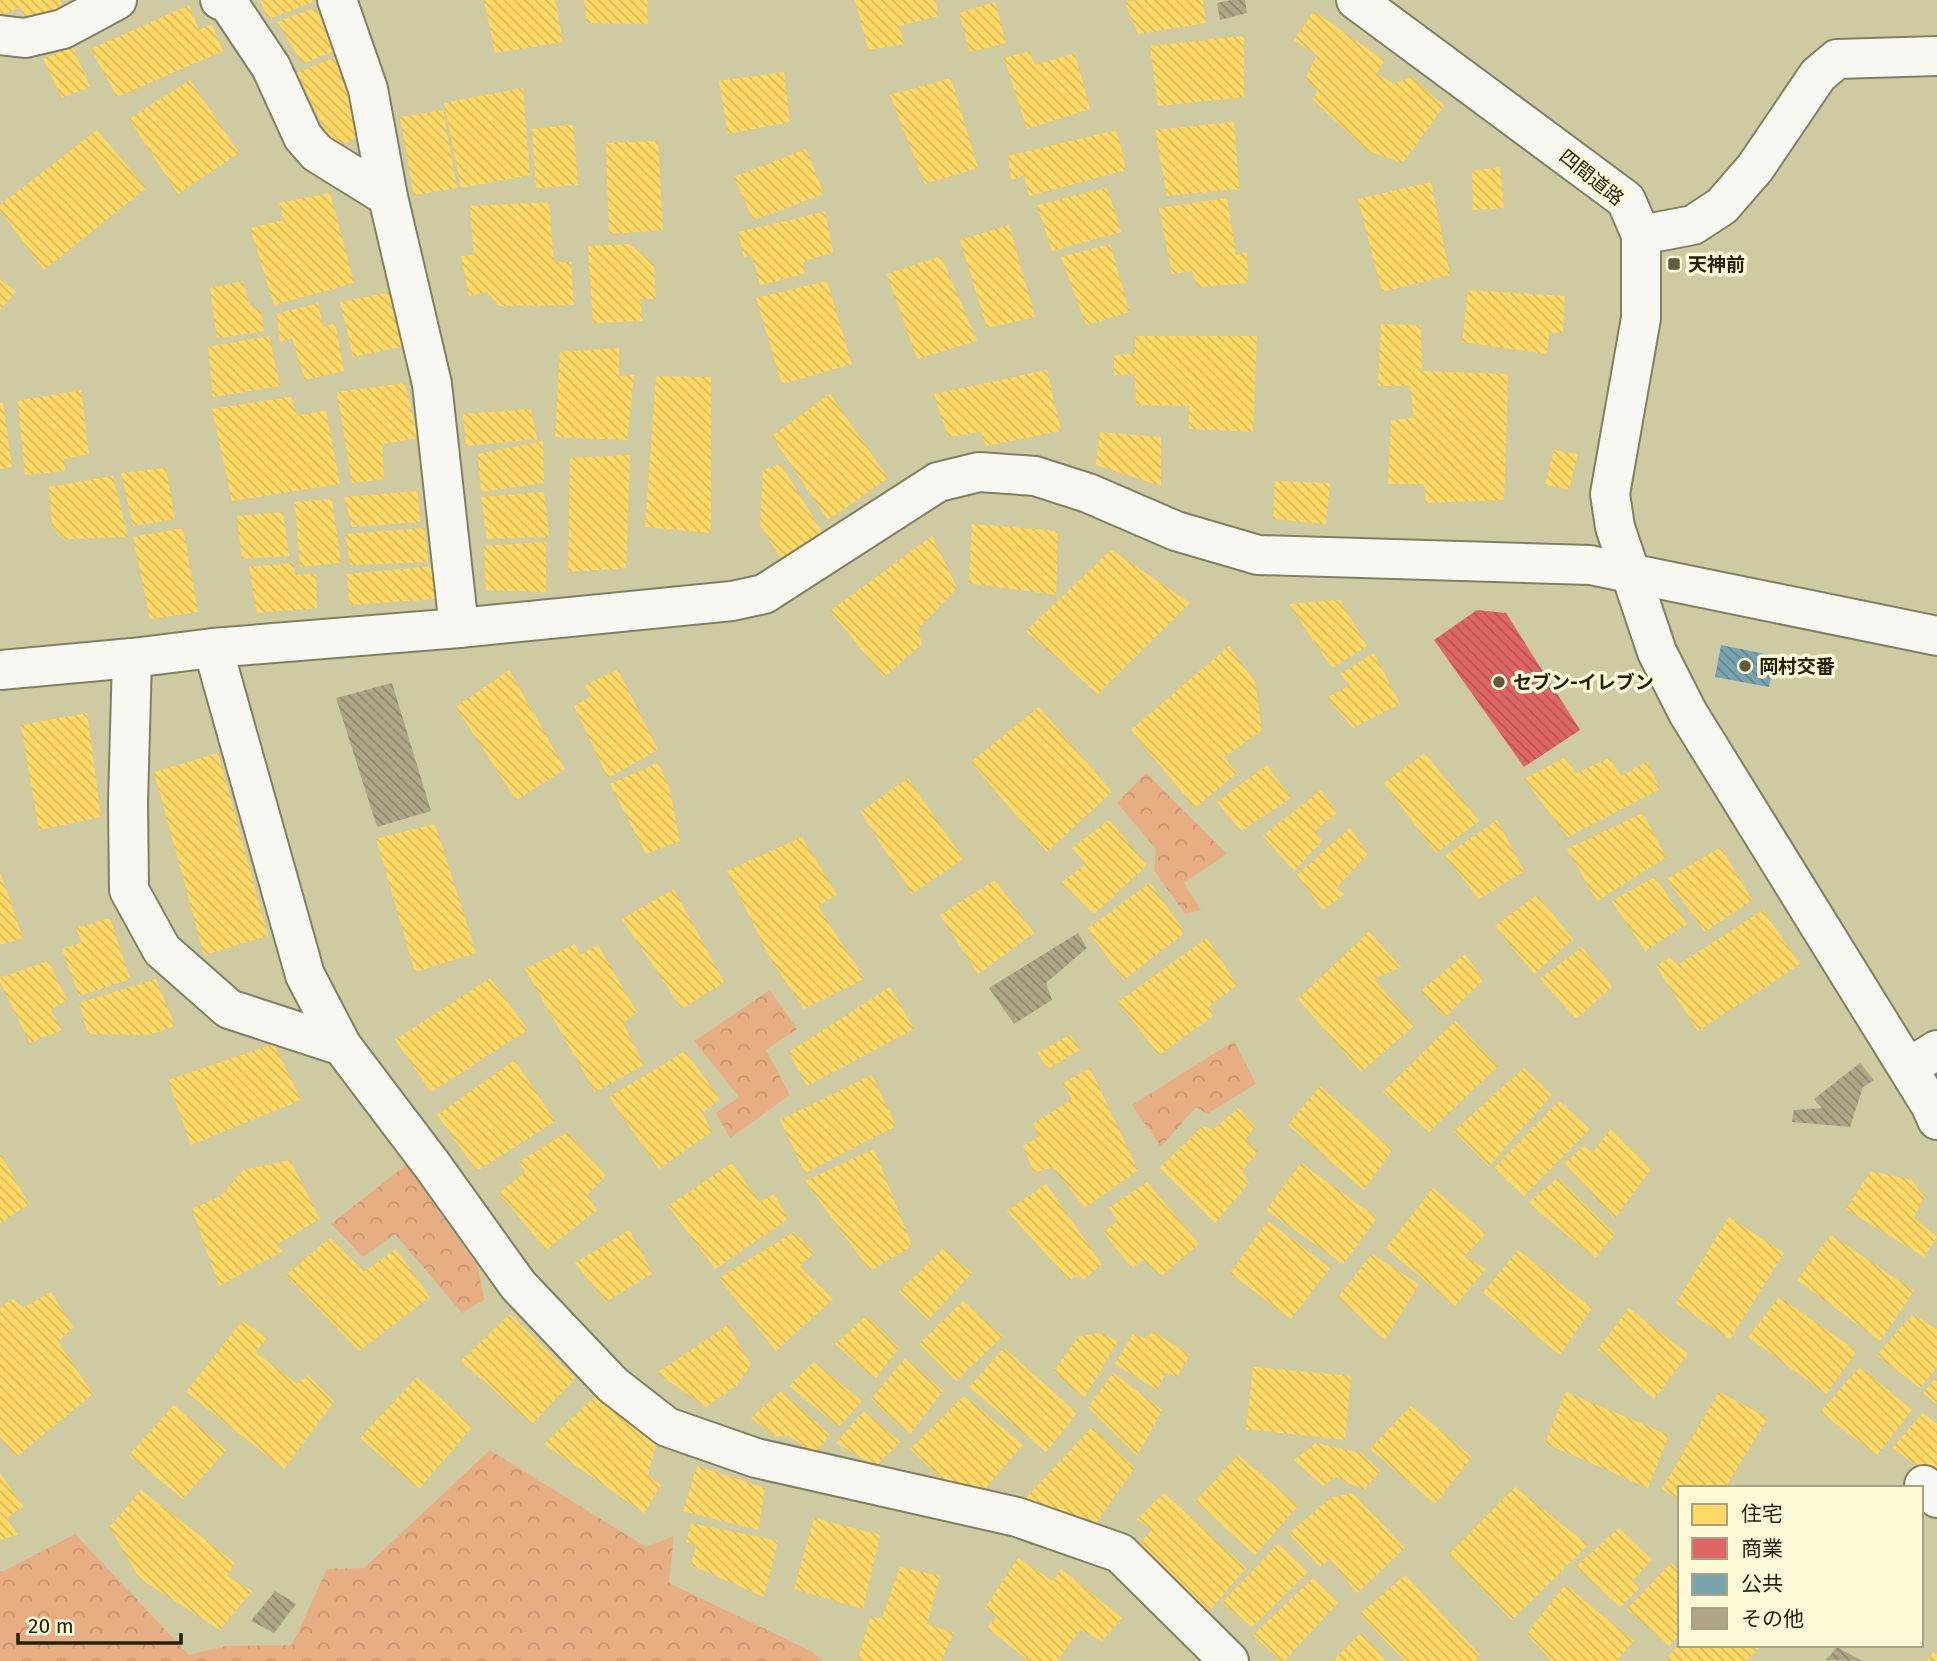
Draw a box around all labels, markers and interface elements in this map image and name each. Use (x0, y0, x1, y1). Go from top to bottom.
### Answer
street label: 四間道路 (1555, 145, 1628, 210)
place label: 天神前 (1688, 253, 1745, 276)
marker: 天神前 (1666, 256, 1682, 272)
place label: 岡村交番 (1759, 655, 1835, 678)
marker: 岡村交番 (1737, 658, 1753, 674)
place label: セブン-イレブン (1513, 671, 1654, 694)
marker: セブン-イレブン (1491, 674, 1507, 690)
legend (1678, 1486, 1923, 1647)
text: 住宅 (1741, 1501, 1783, 1527)
text: 商業 (1741, 1536, 1783, 1562)
text: 公共 (1741, 1571, 1783, 1597)
scale bar (18, 1602, 180, 1646)
text: その他 (1741, 1606, 1804, 1632)
text: 20 m (28, 1613, 74, 1639)

